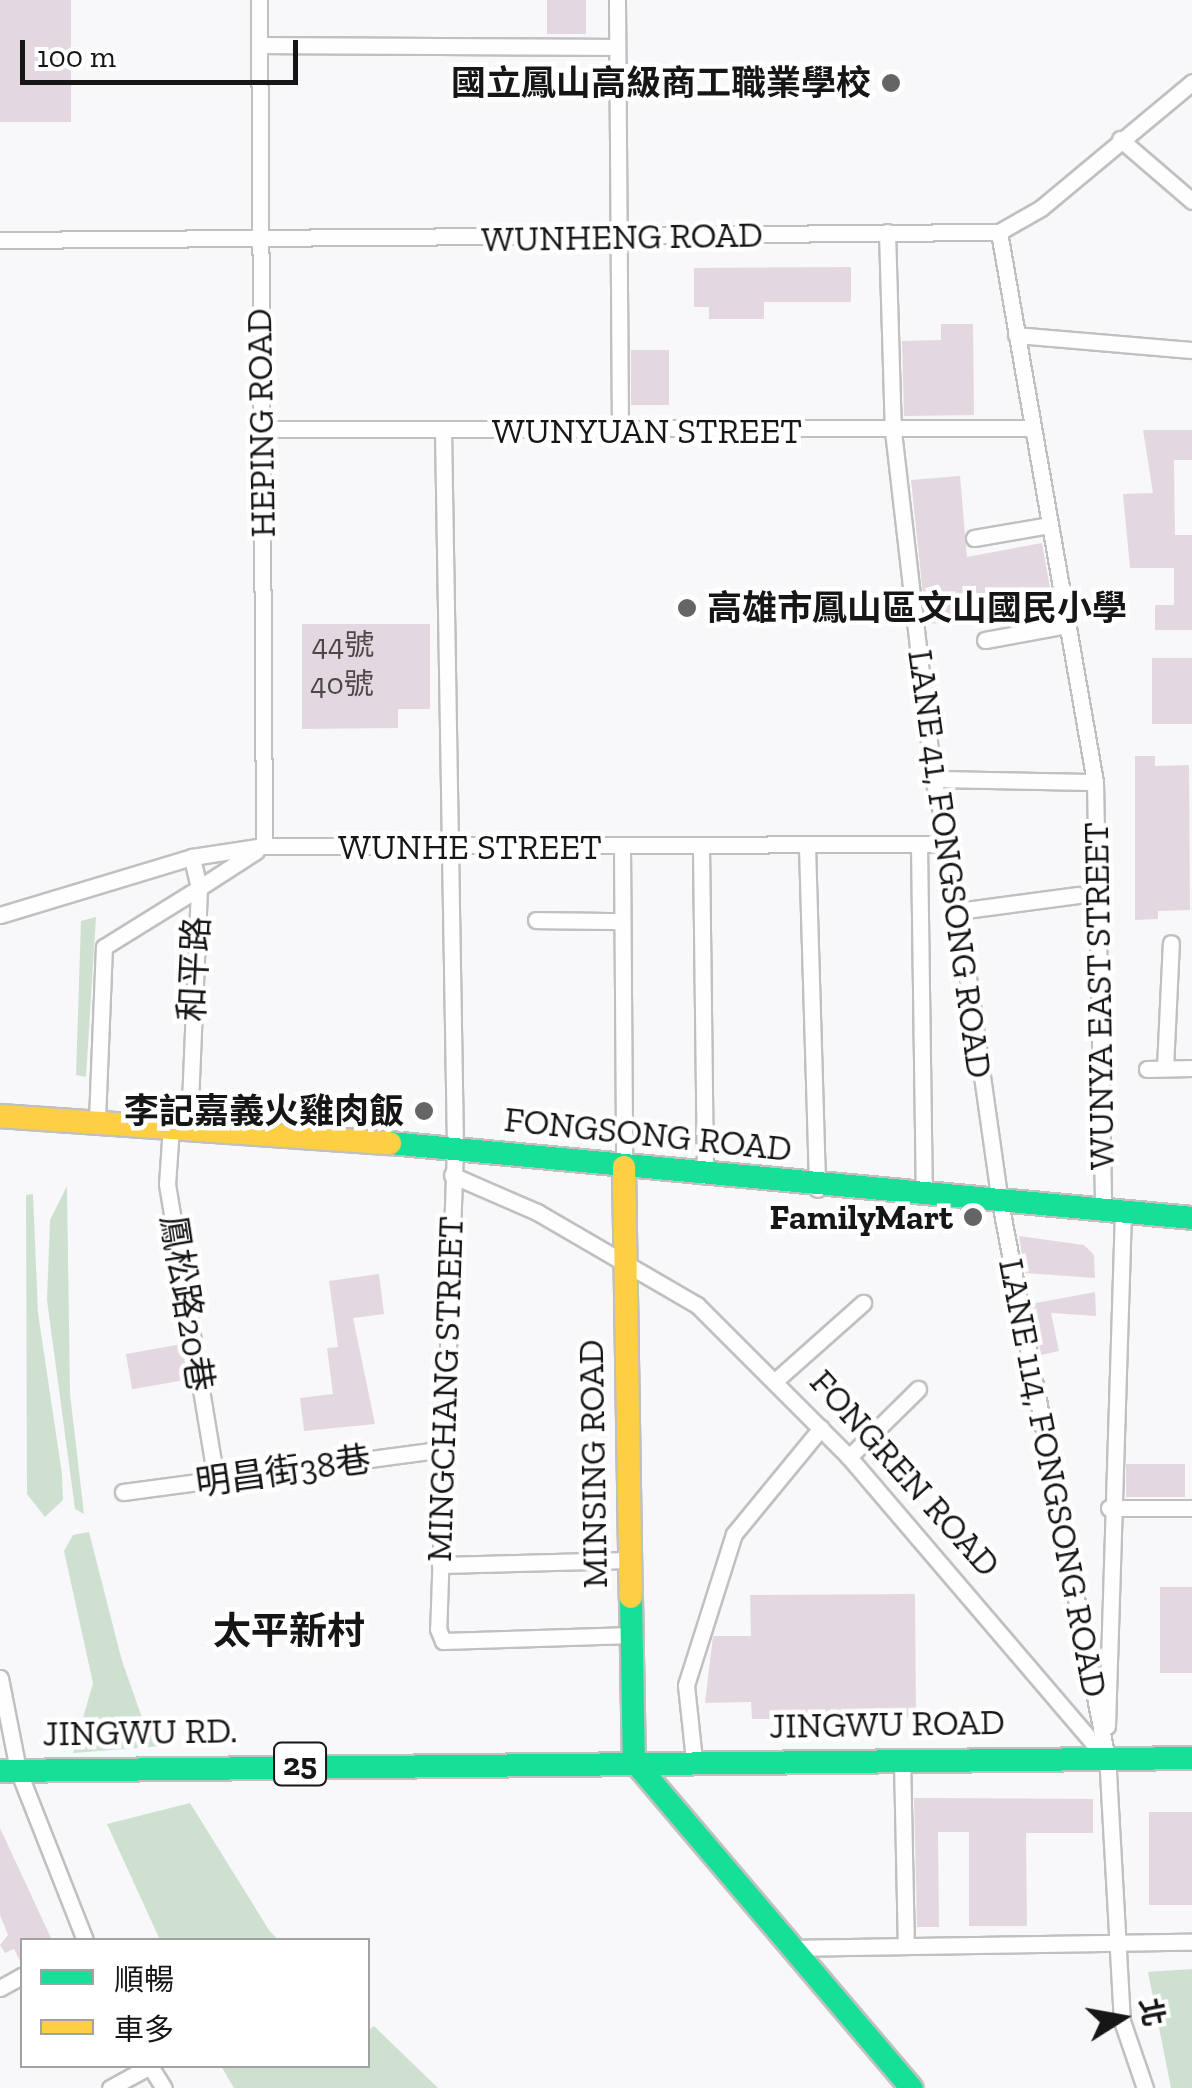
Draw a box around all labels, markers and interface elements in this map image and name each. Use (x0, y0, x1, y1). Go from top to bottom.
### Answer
scale bar (25, 20, 302, 82)
text: 100 m (37, 39, 116, 75)
place label: 國立鳳山高級商工職業學校 (451, 62, 871, 104)
marker: 國立鳳山高級商工職業學校 (880, 72, 902, 94)
street label: WUNHENG ROAD (481, 214, 763, 260)
street label: HEPING ROAD (238, 308, 284, 538)
street label: WUNYUAN STREET (492, 410, 802, 452)
place label: 高雄市鳳山區文山國民小學 (707, 587, 1127, 629)
marker: 高雄市鳳山區文山國民小學 (676, 597, 698, 619)
house number: 44號 (312, 627, 374, 663)
street label: LANE 41, FONGSONG ROAD (899, 647, 1001, 1081)
house number: 40號 (310, 666, 374, 702)
street label: WUNYA EAST STREET (1075, 821, 1123, 1171)
street label: WUNHE STREET (338, 826, 602, 868)
street label: 和平路 (170, 915, 218, 1023)
place label: 李記嘉義火雞肉飯 (124, 1090, 404, 1132)
street label: FONGSONG ROAD (502, 1098, 794, 1170)
marker: 李記嘉義火雞肉飯 (413, 1100, 435, 1122)
place label: FamilyMart (770, 1196, 953, 1238)
marker: FamilyMart (962, 1206, 984, 1228)
street label: 鳳松路20巷 (152, 1212, 222, 1394)
street label: MINGCHANG STREET (418, 1215, 472, 1563)
street label: LANE 114, FONGSONG ROAD (990, 1255, 1116, 1701)
street label: MINSING ROAD (570, 1339, 616, 1589)
street label: FONGREN ROAD (801, 1361, 1009, 1585)
street label: 明昌街38巷 (193, 1438, 373, 1504)
district label: 太平新村 (213, 1609, 365, 1655)
street label: JINGWU ROAD (769, 1701, 1005, 1747)
street label: JINGWU RD. (42, 1709, 238, 1755)
road number: 25 (272, 1737, 328, 1791)
legend (20, 1938, 370, 2068)
text: 順暢 (114, 1962, 174, 1998)
north arrow (1072, 1968, 1172, 2068)
text: 北 (1133, 1995, 1171, 2029)
text: 車多 (114, 2012, 174, 2048)

